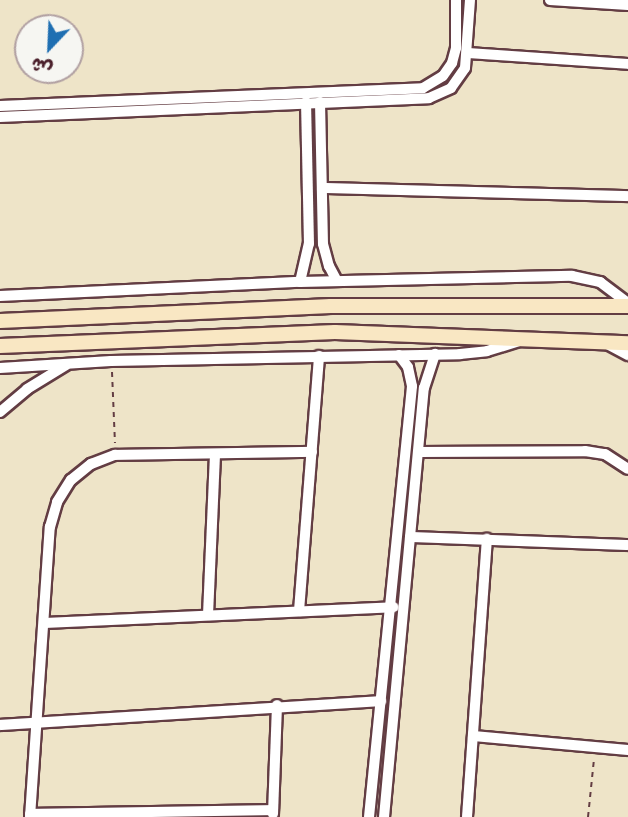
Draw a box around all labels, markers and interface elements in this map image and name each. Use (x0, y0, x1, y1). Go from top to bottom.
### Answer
north arrow (14, 14, 84, 84)
text: ش (27, 51, 56, 82)

